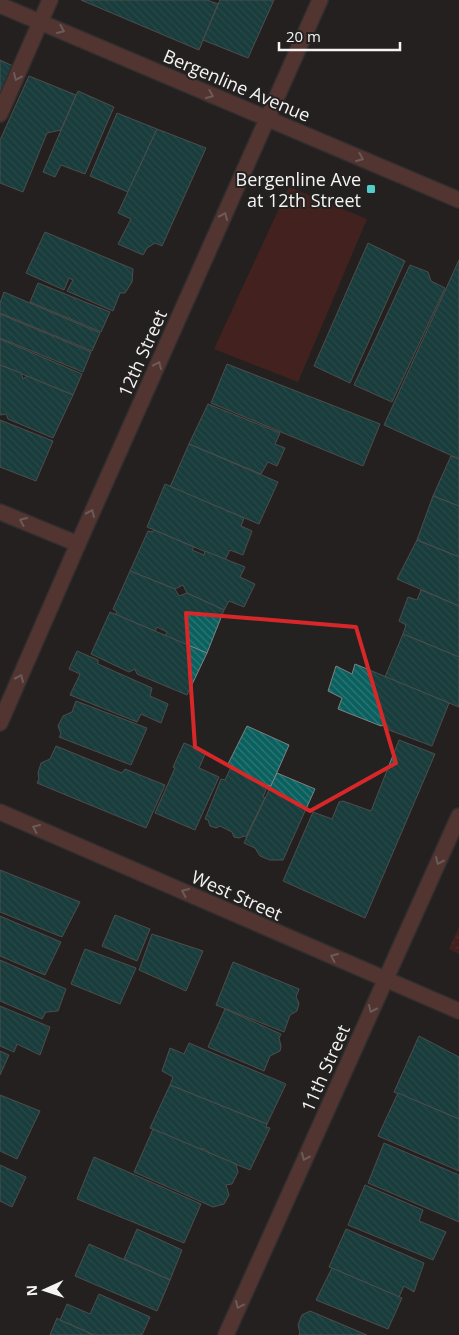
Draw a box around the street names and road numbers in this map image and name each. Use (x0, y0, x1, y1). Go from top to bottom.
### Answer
street label: Bergenline Avenue (160, 43, 314, 127)
street label: 12th Street (112, 306, 172, 400)
street label: West Street (188, 864, 286, 926)
street label: 11th Street (295, 1021, 355, 1115)

